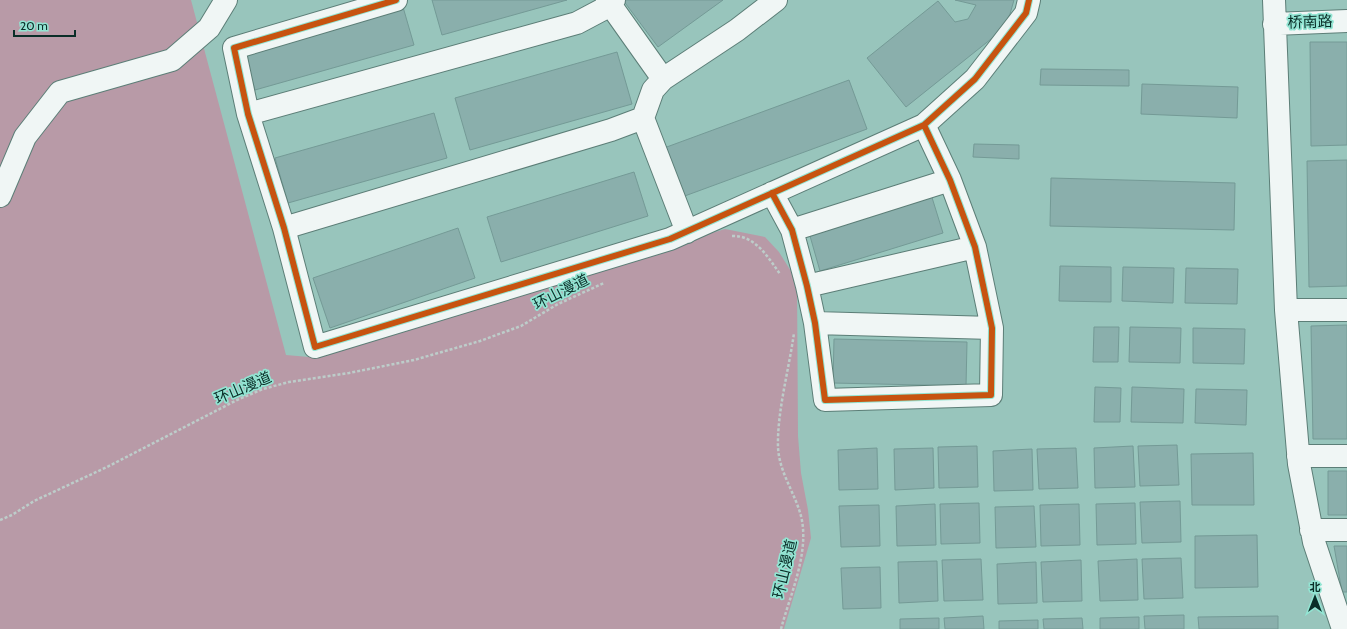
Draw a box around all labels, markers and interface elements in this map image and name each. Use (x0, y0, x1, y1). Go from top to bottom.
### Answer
scale bar (14, 12, 75, 38)
street label: 桥南路 (1287, 12, 1333, 32)
text: 20 m (20, 18, 48, 33)
street label: 环山漫道 (530, 270, 592, 314)
street label: 环山漫道 (212, 368, 274, 408)
street label: 环山漫道 (769, 538, 801, 600)
north arrow (1295, 577, 1335, 617)
text: 北 (1310, 580, 1321, 594)

